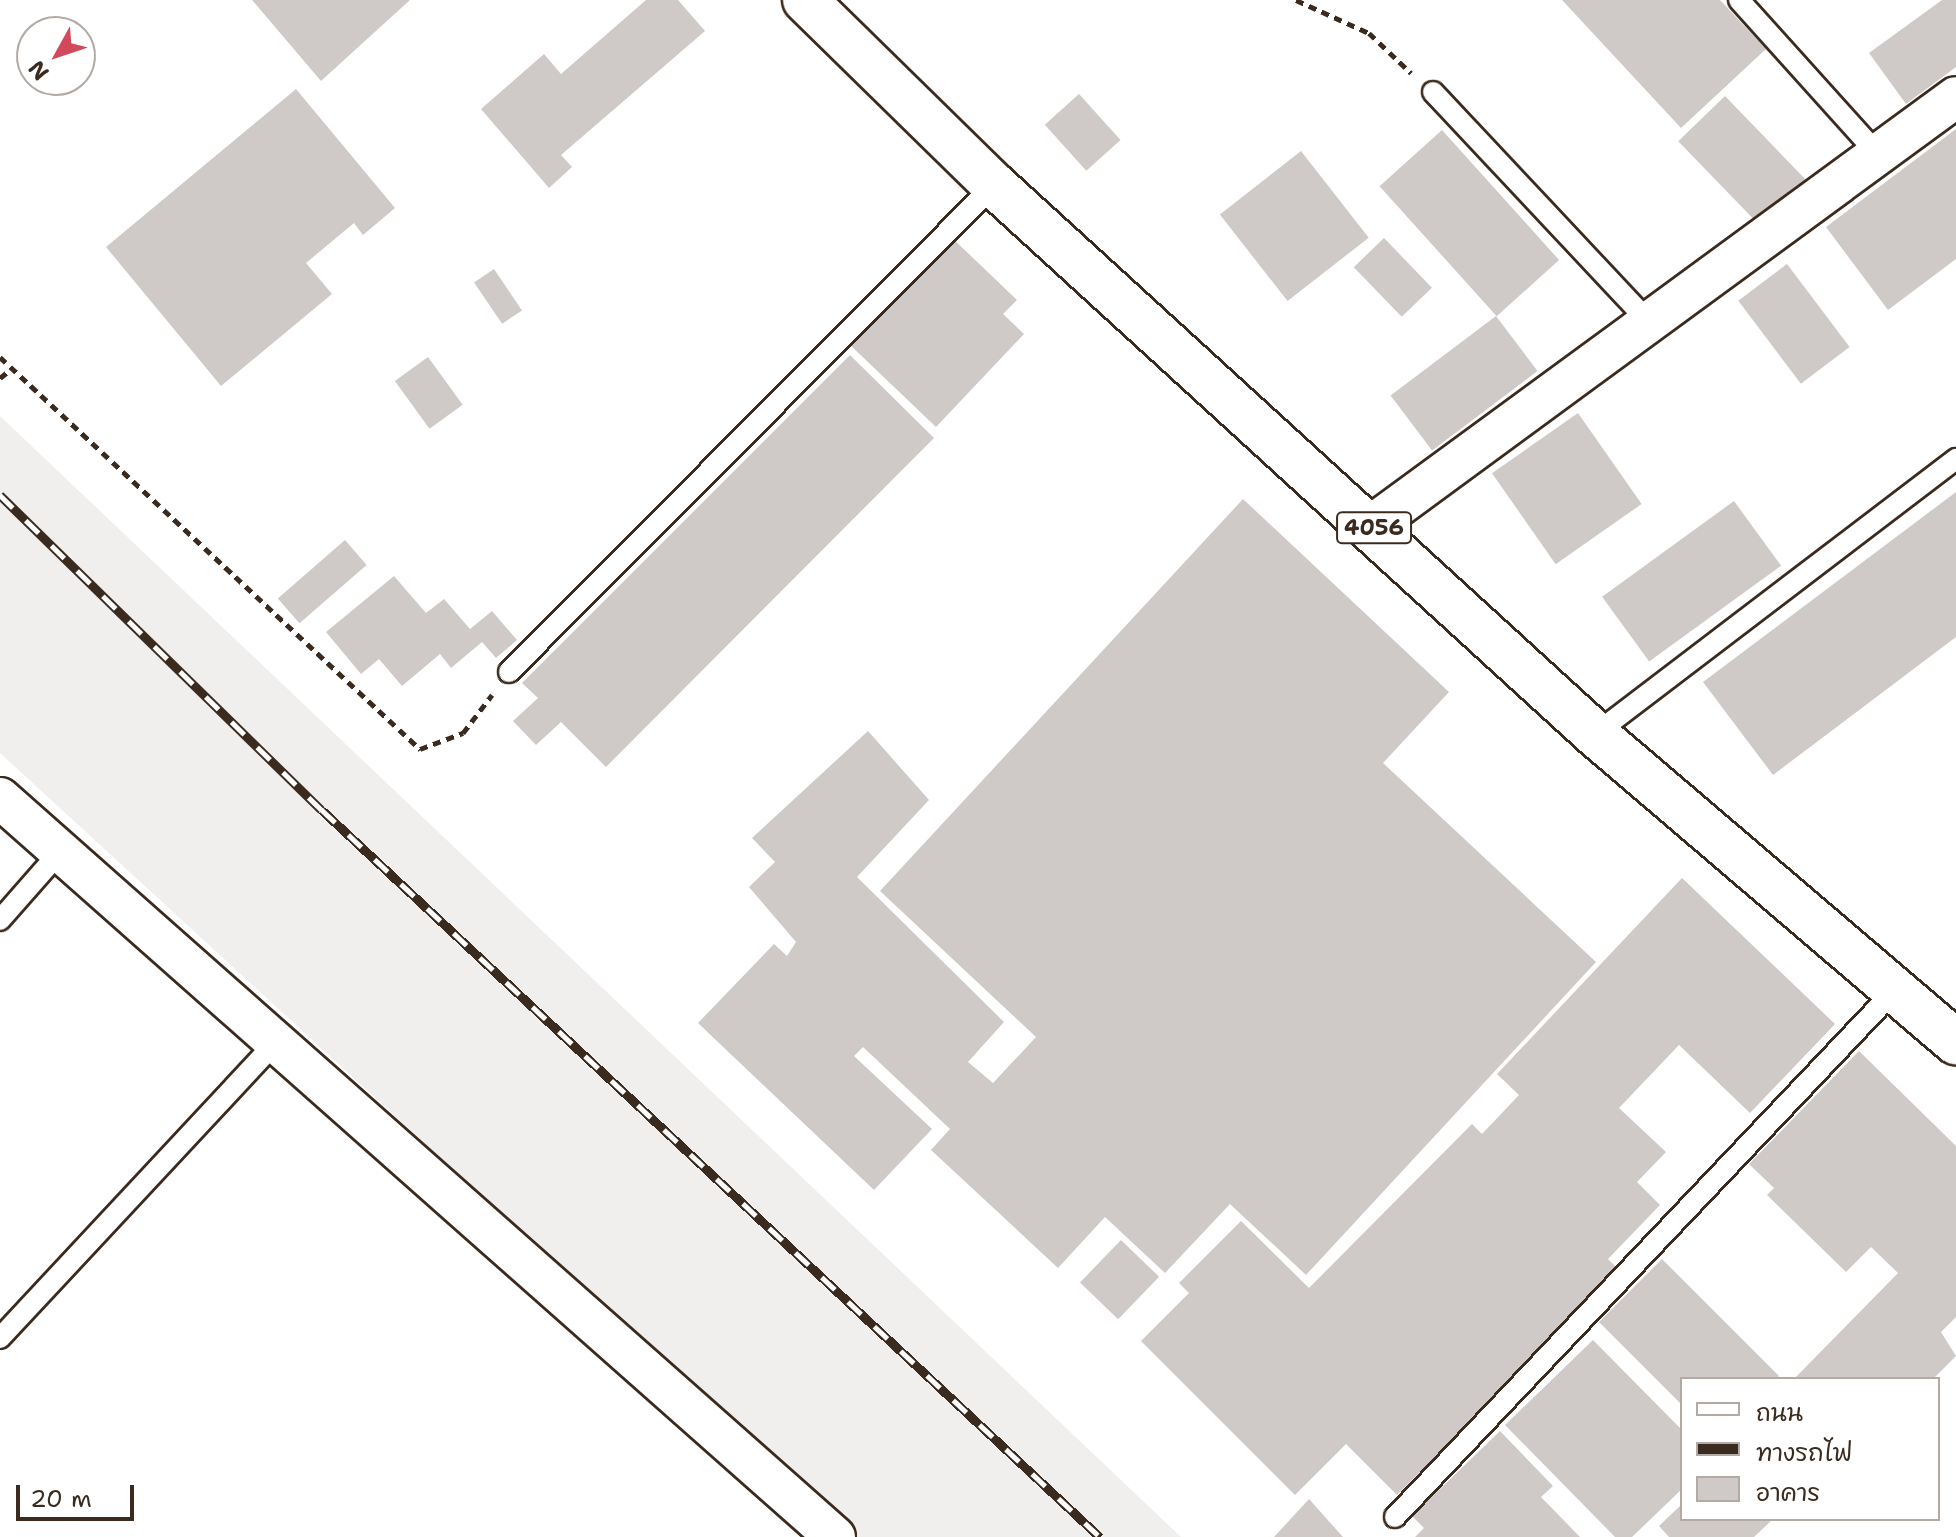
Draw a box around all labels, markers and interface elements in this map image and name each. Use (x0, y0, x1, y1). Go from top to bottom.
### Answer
north arrow (16, 16, 96, 96)
text: N (22, 54, 55, 86)
road number: 4056 (1336, 510, 1412, 546)
legend (1680, 1377, 1940, 1521)
text: ถนน (1756, 1397, 1803, 1429)
text: ทางรถไฟ (1756, 1437, 1853, 1469)
scale bar (20, 1469, 138, 1519)
text: อาคาร (1756, 1477, 1820, 1509)
text: 20 m (30, 1483, 92, 1515)

